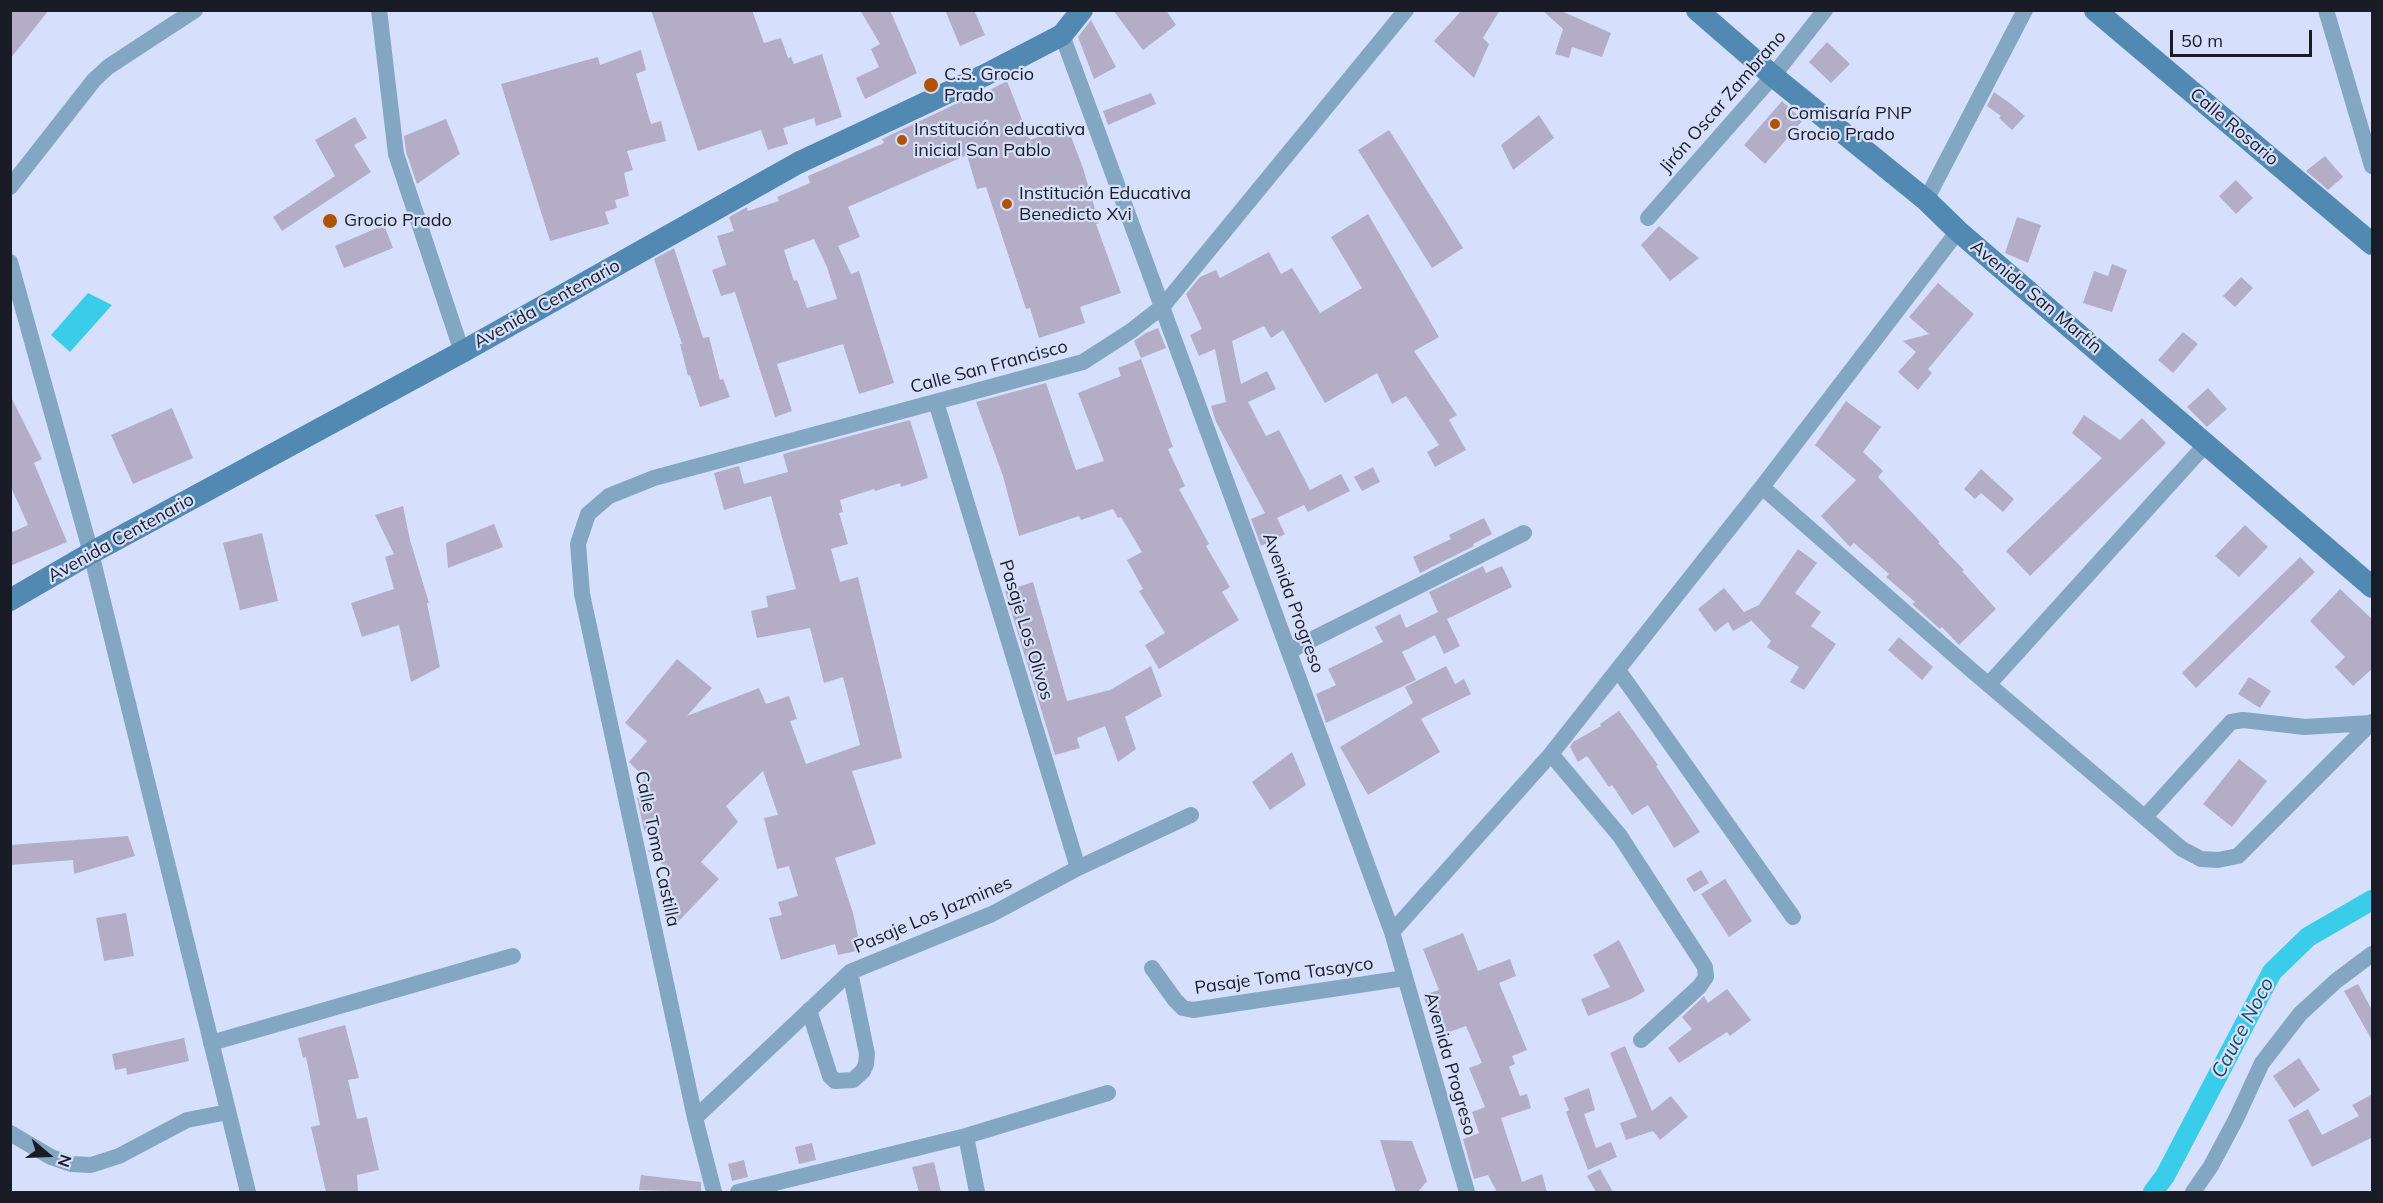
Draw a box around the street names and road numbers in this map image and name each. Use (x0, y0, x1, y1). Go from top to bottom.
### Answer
street label: Jirón Oscar Zambrano (1655, 26, 1791, 178)
street label: Calle Rosario (2185, 84, 2283, 170)
street label: Avenida San Martín (1966, 236, 2106, 358)
street label: Avenida Centenario (470, 255, 624, 353)
street label: Calle San Francisco (908, 336, 1070, 398)
street label: Avenida Centenario (44, 489, 198, 587)
street label: Avenida Progreso (1258, 530, 1328, 676)
street label: Pasaje Los Olivos (994, 557, 1058, 703)
street label: Calle Toma Castilla (630, 769, 684, 929)
street label: Pasaje Los Jazmines (851, 872, 1015, 958)
street label: Pasaje Toma Tasayco (1193, 953, 1375, 999)
street label: Avenida Progreso (1419, 990, 1481, 1138)

